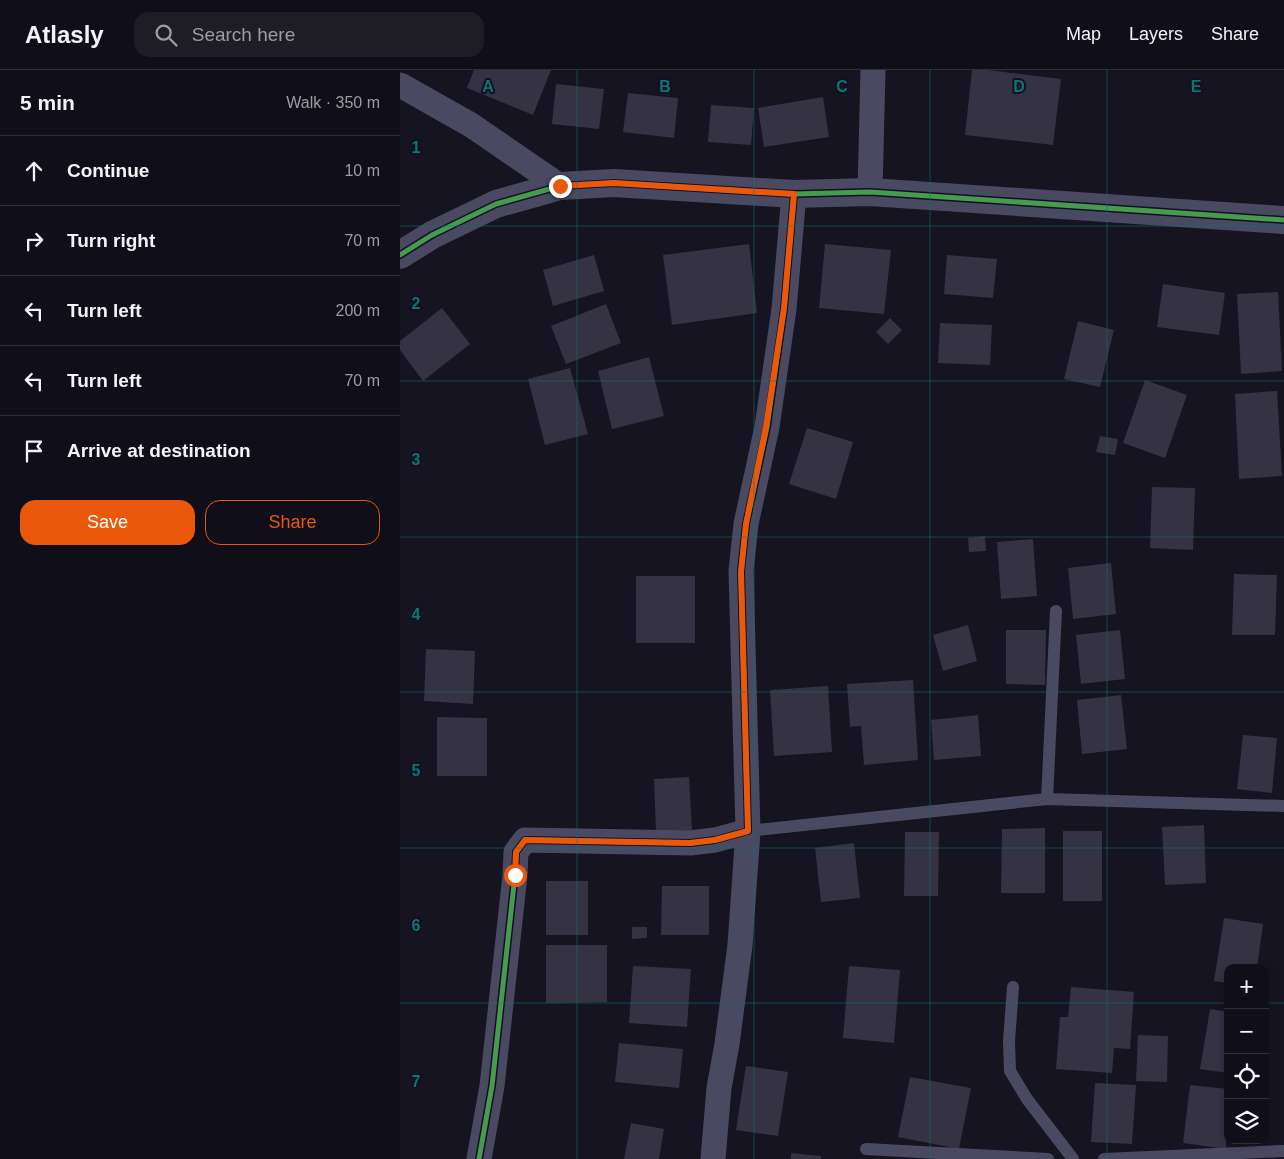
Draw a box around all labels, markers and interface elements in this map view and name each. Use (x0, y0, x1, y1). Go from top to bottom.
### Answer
search box (134, 12, 484, 57)
text: Atlasly (25, 21, 104, 48)
icon: search (152, 21, 180, 49)
text: Search here (192, 24, 295, 45)
text: Map (1066, 24, 1101, 44)
text: Layers (1129, 24, 1183, 44)
text: Share (1211, 24, 1259, 44)
text: A (482, 78, 494, 95)
text: B (659, 78, 671, 95)
text: C (836, 78, 848, 95)
text: D (1013, 78, 1025, 95)
text: E (1191, 78, 1202, 95)
text: 5 min (20, 91, 75, 114)
text: Walk · 350 m (286, 94, 380, 111)
text: 1 (412, 139, 421, 156)
icon: ahead (20, 157, 48, 185)
text: Continue (67, 160, 149, 181)
text: 10 m (344, 162, 380, 179)
route end (549, 175, 572, 198)
icon: right (20, 227, 48, 255)
text: Turn right (67, 230, 155, 251)
text: 70 m (344, 232, 380, 249)
text: 2 (412, 295, 421, 312)
icon: left (20, 297, 48, 325)
text: Turn left (67, 300, 142, 321)
text: 200 m (336, 302, 380, 319)
icon: left (20, 367, 48, 395)
text: Turn left (67, 370, 142, 391)
text: 70 m (344, 372, 380, 389)
icon: arrive (20, 437, 48, 465)
text: Arrive at destination (67, 440, 251, 461)
text: 3 (412, 451, 421, 468)
button: Save (20, 500, 195, 545)
button: Share (205, 500, 380, 545)
text: 4 (412, 606, 421, 623)
text: 5 (412, 762, 421, 779)
route start (504, 864, 527, 887)
text: 6 (412, 917, 421, 934)
map controls (1224, 964, 1269, 1144)
button: + (1224, 964, 1269, 1009)
button: − (1224, 1009, 1269, 1054)
button: locate (1224, 1054, 1269, 1099)
text: 7 (412, 1073, 421, 1090)
button: layers (1224, 1099, 1269, 1144)

